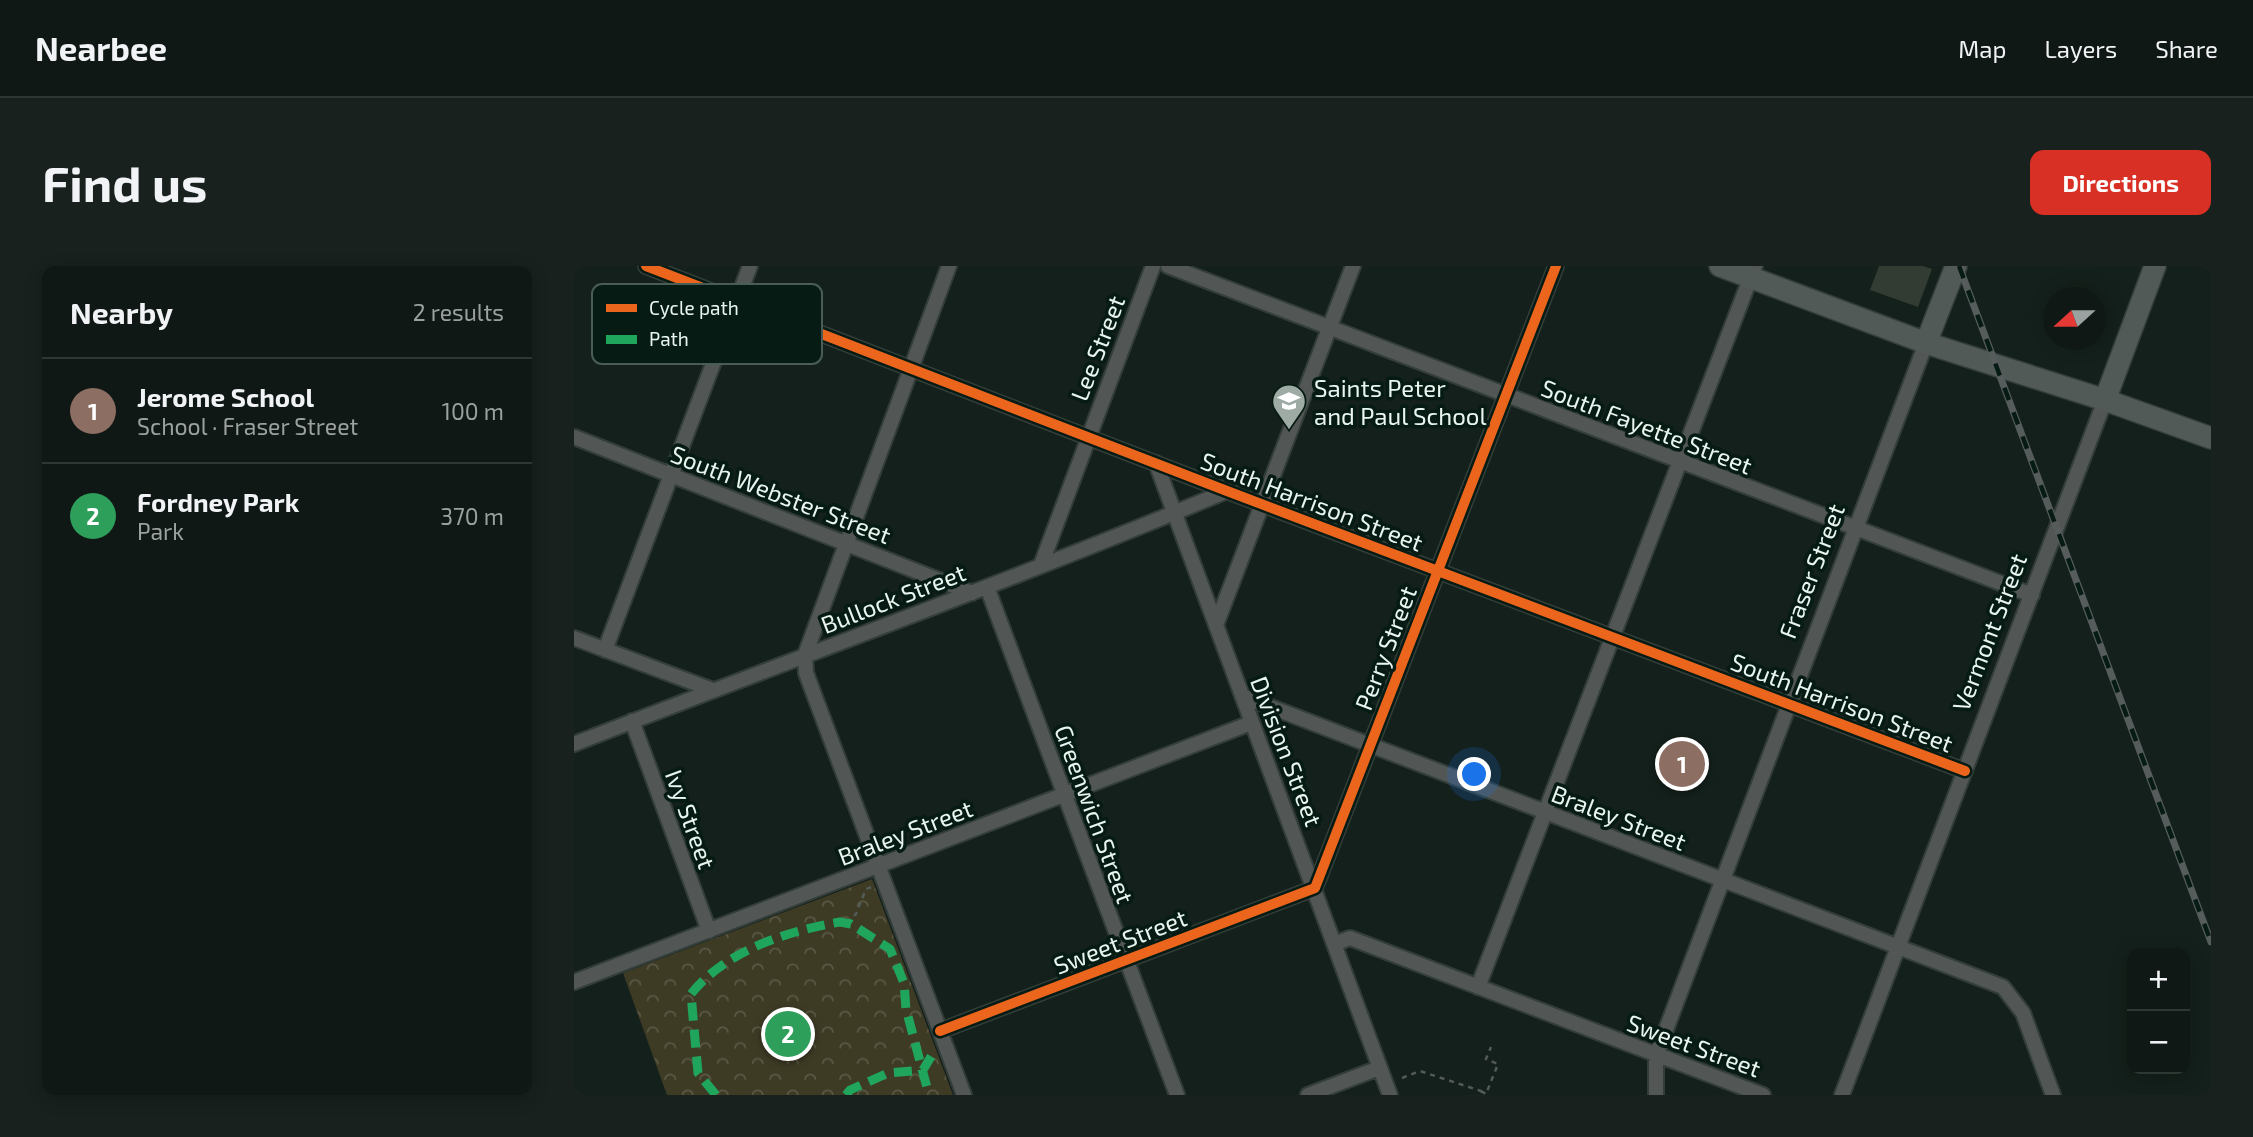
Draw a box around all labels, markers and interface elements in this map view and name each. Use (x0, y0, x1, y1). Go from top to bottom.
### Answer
text: Nearbee (35, 28, 167, 68)
text: Map (1958, 34, 2006, 63)
text: Layers (2044, 34, 2117, 63)
text: Share (2155, 34, 2218, 63)
button: Directions (2030, 150, 2211, 215)
text: Find us (42, 153, 207, 212)
legend (592, 284, 822, 364)
north arrow (2043, 287, 2106, 350)
street label: Lee Street (1064, 291, 1130, 405)
text: Nearby (70, 294, 173, 330)
text: Cycle path (649, 296, 739, 319)
text: 2 results (413, 298, 504, 326)
text: Path (649, 327, 689, 350)
street label: South Fayette Street (1537, 372, 1757, 480)
place label: Saints Peter and Paul School (1314, 373, 1487, 430)
text: Jerome School (137, 381, 314, 412)
school or university icon: Saints Peter and Paul School (1270, 382, 1308, 431)
text: 1 (88, 397, 98, 425)
text: 100 m (442, 397, 504, 425)
text: School · Fraser Street (137, 412, 358, 440)
street label: South Webster Street (667, 439, 895, 549)
street label: South Harrison Street (1197, 445, 1427, 557)
text: Fordney Park (137, 486, 299, 517)
street label: Fraser Street (1772, 500, 1850, 642)
text: 2 (86, 502, 100, 530)
text: 370 m (440, 502, 504, 530)
text: Park (137, 517, 184, 545)
street label: Vermont Street (1946, 549, 2032, 715)
street label: Bullock Street (817, 557, 969, 639)
street label: Perry Street (1348, 582, 1422, 714)
street label: South Harrison Street (1727, 646, 1957, 758)
street label: Division Street (1245, 672, 1329, 830)
street label: Greenwich Street (1049, 721, 1141, 907)
pin: 1 (1659, 738, 1705, 790)
your location (1457, 757, 1491, 791)
street label: Ivy Street (660, 766, 722, 872)
street label: Braley Street (1548, 778, 1690, 856)
street label: Braley Street (834, 793, 976, 871)
street label: Sweet Street (1049, 902, 1191, 980)
map controls (2127, 948, 2190, 1074)
button: + (2127, 948, 2190, 1011)
street label: Sweet Street (1623, 1007, 1765, 1083)
pin: 2 (765, 1008, 811, 1060)
button: − (2127, 1011, 2190, 1074)

